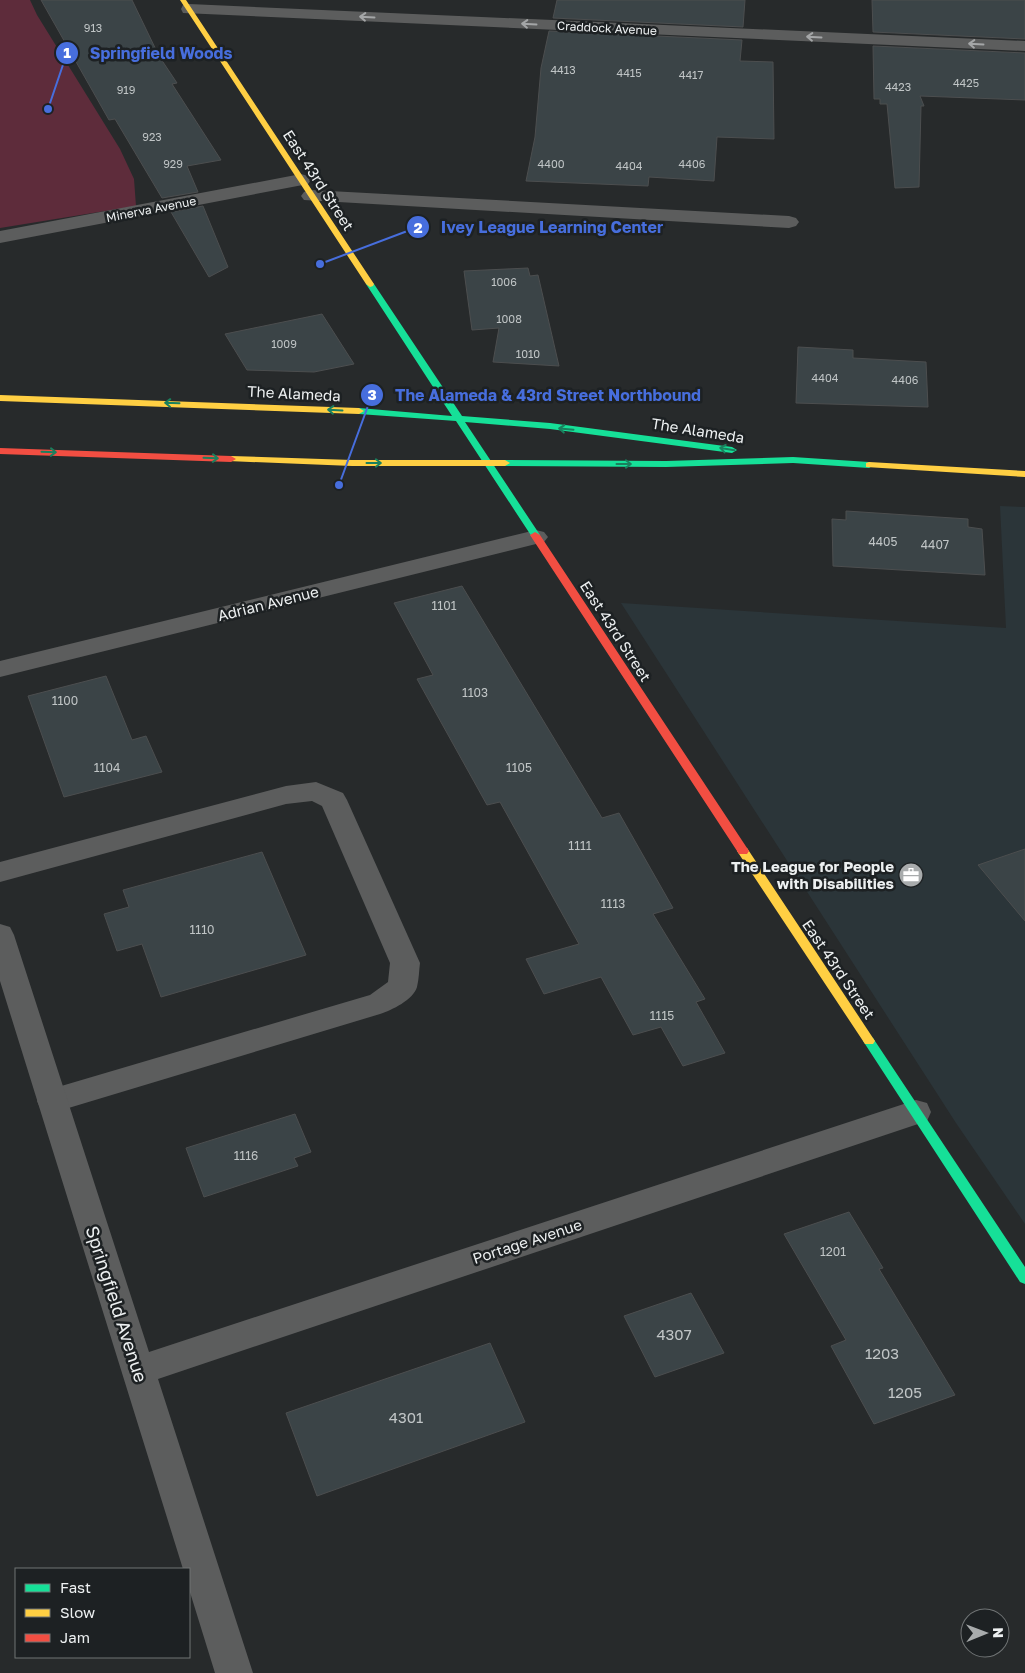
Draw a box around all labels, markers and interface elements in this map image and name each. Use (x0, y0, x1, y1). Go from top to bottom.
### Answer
one-way arrow (359, 13, 375, 22)
street label: Craddock Avenue (557, 18, 657, 38)
one-way arrow (521, 20, 537, 29)
house number: 913 (84, 21, 102, 34)
one-way arrow (806, 32, 822, 42)
callout: Springfield Woods (55, 38, 243, 69)
one-way arrow (969, 40, 985, 49)
text: 1 (63, 43, 71, 61)
text: Springfield Woods (90, 43, 232, 63)
house number: 4413 (550, 63, 576, 76)
house number: 4415 (616, 66, 642, 79)
house number: 4417 (679, 68, 703, 81)
house number: 4425 (953, 76, 979, 89)
house number: 4423 (885, 80, 911, 93)
house number: 919 (117, 83, 135, 96)
street label: East 43rd Street (280, 126, 358, 234)
house number: 923 (142, 130, 162, 143)
house number: 929 (163, 157, 183, 170)
house number: 4400 (537, 157, 565, 170)
house number: 4406 (679, 157, 706, 170)
house number: 4404 (616, 159, 643, 172)
street label: Minerva Avenue (105, 193, 197, 225)
callout: Ivey League Learning Center (406, 212, 673, 243)
text: Ivey League Learning Center (441, 217, 663, 237)
text: 2 (413, 218, 423, 236)
house number: 1006 (491, 275, 517, 288)
house number: 1008 (496, 312, 522, 325)
house number: 1009 (271, 337, 297, 350)
house number: 1010 (516, 347, 540, 360)
house number: 4404 (812, 371, 839, 384)
house number: 4406 (892, 373, 919, 386)
callout: The Alameda & 43rd Street Northbound (360, 380, 710, 411)
street label: The Alameda (247, 382, 341, 404)
text: 3 (367, 385, 377, 403)
text: The Alameda & 43rd Street Northbound (395, 385, 701, 405)
one-way arrow (164, 398, 180, 408)
one-way arrow (327, 406, 343, 415)
street label: The Alameda (650, 414, 746, 446)
one-way arrow (559, 424, 575, 434)
one-way arrow (720, 444, 736, 454)
one-way arrow (40, 447, 56, 457)
one-way arrow (203, 453, 219, 462)
one-way arrow (365, 458, 381, 468)
one-way arrow (616, 459, 632, 469)
house number: 4405 (868, 534, 898, 549)
house number: 4407 (921, 537, 949, 552)
street label: East 43rd Street (577, 577, 655, 685)
street label: Adrian Avenue (216, 582, 321, 624)
house number: 1101 (432, 598, 457, 613)
house number: 1103 (462, 685, 488, 700)
house number: 1100 (52, 693, 78, 708)
house number: 1104 (94, 760, 120, 775)
house number: 1105 (506, 760, 532, 775)
house number: 1111 (568, 838, 592, 853)
place label: The League for People with Disabilities (731, 857, 894, 892)
office icon: The League for People with Disabilities (898, 862, 924, 888)
house number: 1113 (601, 896, 625, 911)
street label: East 43rd Street (799, 916, 879, 1022)
house number: 1110 (190, 922, 214, 937)
house number: 1115 (650, 1008, 674, 1023)
house number: 1116 (234, 1148, 258, 1163)
street label: Portage Avenue (470, 1215, 584, 1267)
street label: Springfield Avenue (81, 1223, 153, 1385)
house number: 1201 (820, 1244, 846, 1259)
house number: 4307 (656, 1325, 692, 1343)
house number: 1203 (865, 1344, 899, 1362)
house number: 1205 (888, 1383, 922, 1401)
house number: 4301 (389, 1408, 423, 1426)
legend (15, 1568, 190, 1658)
text: Fast (60, 1578, 91, 1596)
text: Slow (60, 1603, 95, 1621)
north arrow (960, 1608, 1010, 1658)
text: N (990, 1627, 1007, 1638)
text: Jam (60, 1628, 90, 1646)

